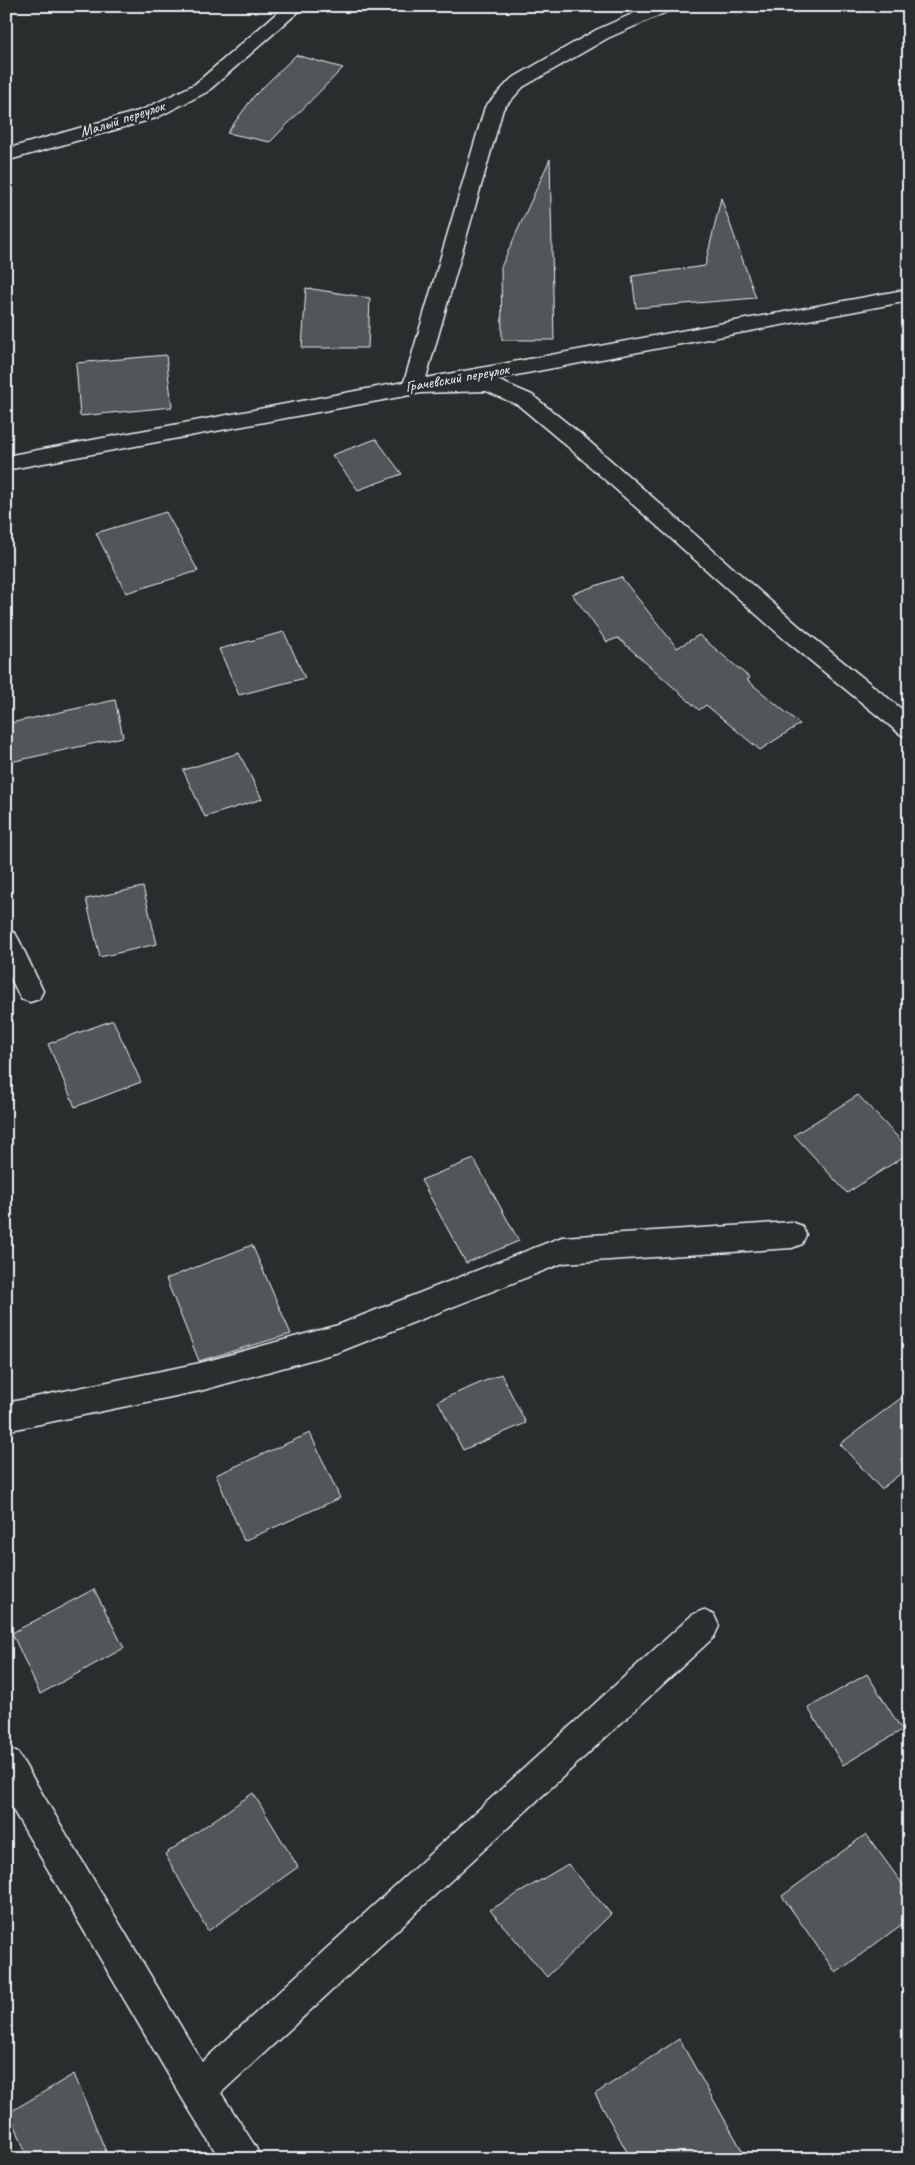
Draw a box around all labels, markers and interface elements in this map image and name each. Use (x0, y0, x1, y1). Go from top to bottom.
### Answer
street label: Малый переулок (77, 95, 169, 142)
street label: Грачевский переулок (404, 359, 512, 397)

